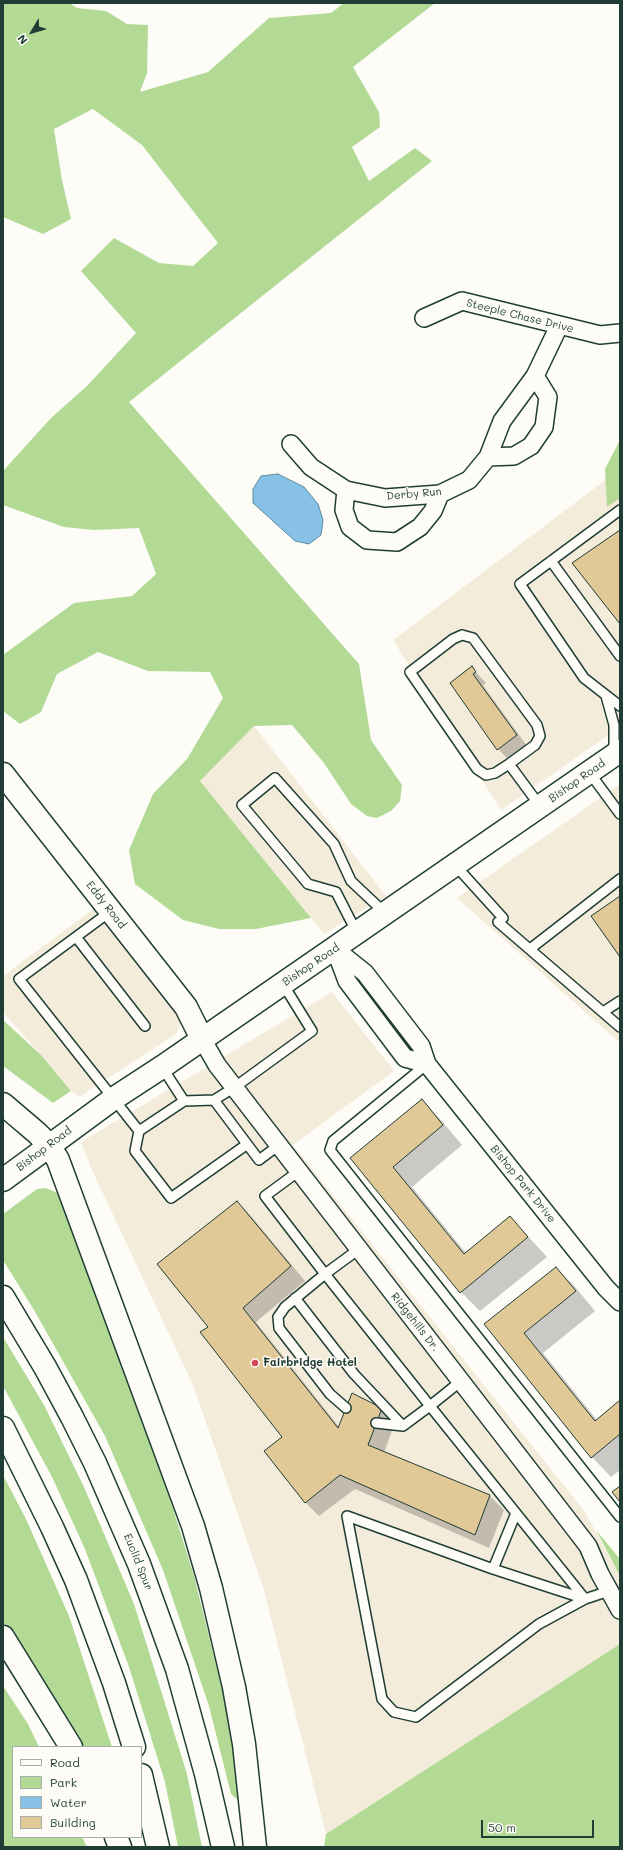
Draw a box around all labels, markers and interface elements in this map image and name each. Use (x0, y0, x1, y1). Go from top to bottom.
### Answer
north arrow (12, 12, 52, 52)
text: N (14, 32, 31, 48)
street label: Steeple Chase Drive (465, 296, 575, 336)
street label: Derby Run (386, 485, 442, 503)
street label: Bishop Road (546, 757, 608, 805)
street label: Eddy Road (83, 879, 129, 931)
street label: Bishop Road (280, 941, 342, 989)
street label: Bishop Road (14, 1124, 74, 1174)
street label: Bishop Park Drive (488, 1143, 558, 1225)
street label: Ridgehills Dr. (388, 1290, 442, 1354)
place label: Fairbridge Hotel (263, 1356, 357, 1370)
marker: Fairbridge Hotel (250, 1358, 260, 1368)
street label: Euclid Spur (121, 1532, 155, 1592)
legend (12, 1746, 142, 1838)
text: Road (50, 1754, 80, 1770)
text: Park (50, 1774, 77, 1790)
text: Water (50, 1794, 87, 1810)
scale bar (483, 1812, 596, 1838)
text: Building (50, 1814, 96, 1830)
text: 50 m (488, 1819, 516, 1835)

